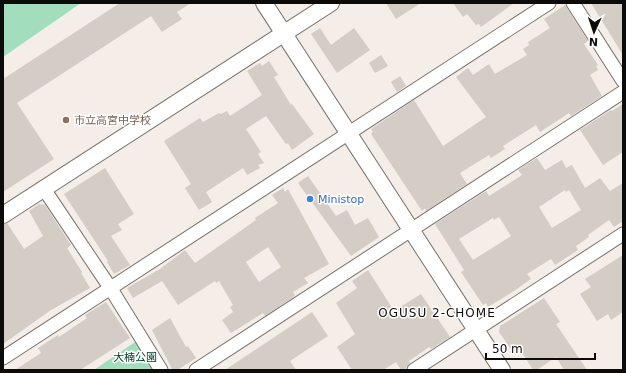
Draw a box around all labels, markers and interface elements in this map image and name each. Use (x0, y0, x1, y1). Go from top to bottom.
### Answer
north arrow (574, 12, 614, 52)
text: N (589, 35, 598, 48)
place label: 市立高宮中学校 (74, 114, 151, 127)
marker: 市立高宮中学校 (61, 115, 71, 125)
place label: Ministop (318, 193, 364, 206)
marker: Ministop (305, 194, 315, 204)
district label: OGUSU 2-CHOME (378, 306, 496, 320)
scale bar (486, 335, 595, 361)
text: 50 m (492, 342, 523, 356)
park label: 大楠公園 (113, 351, 157, 364)

